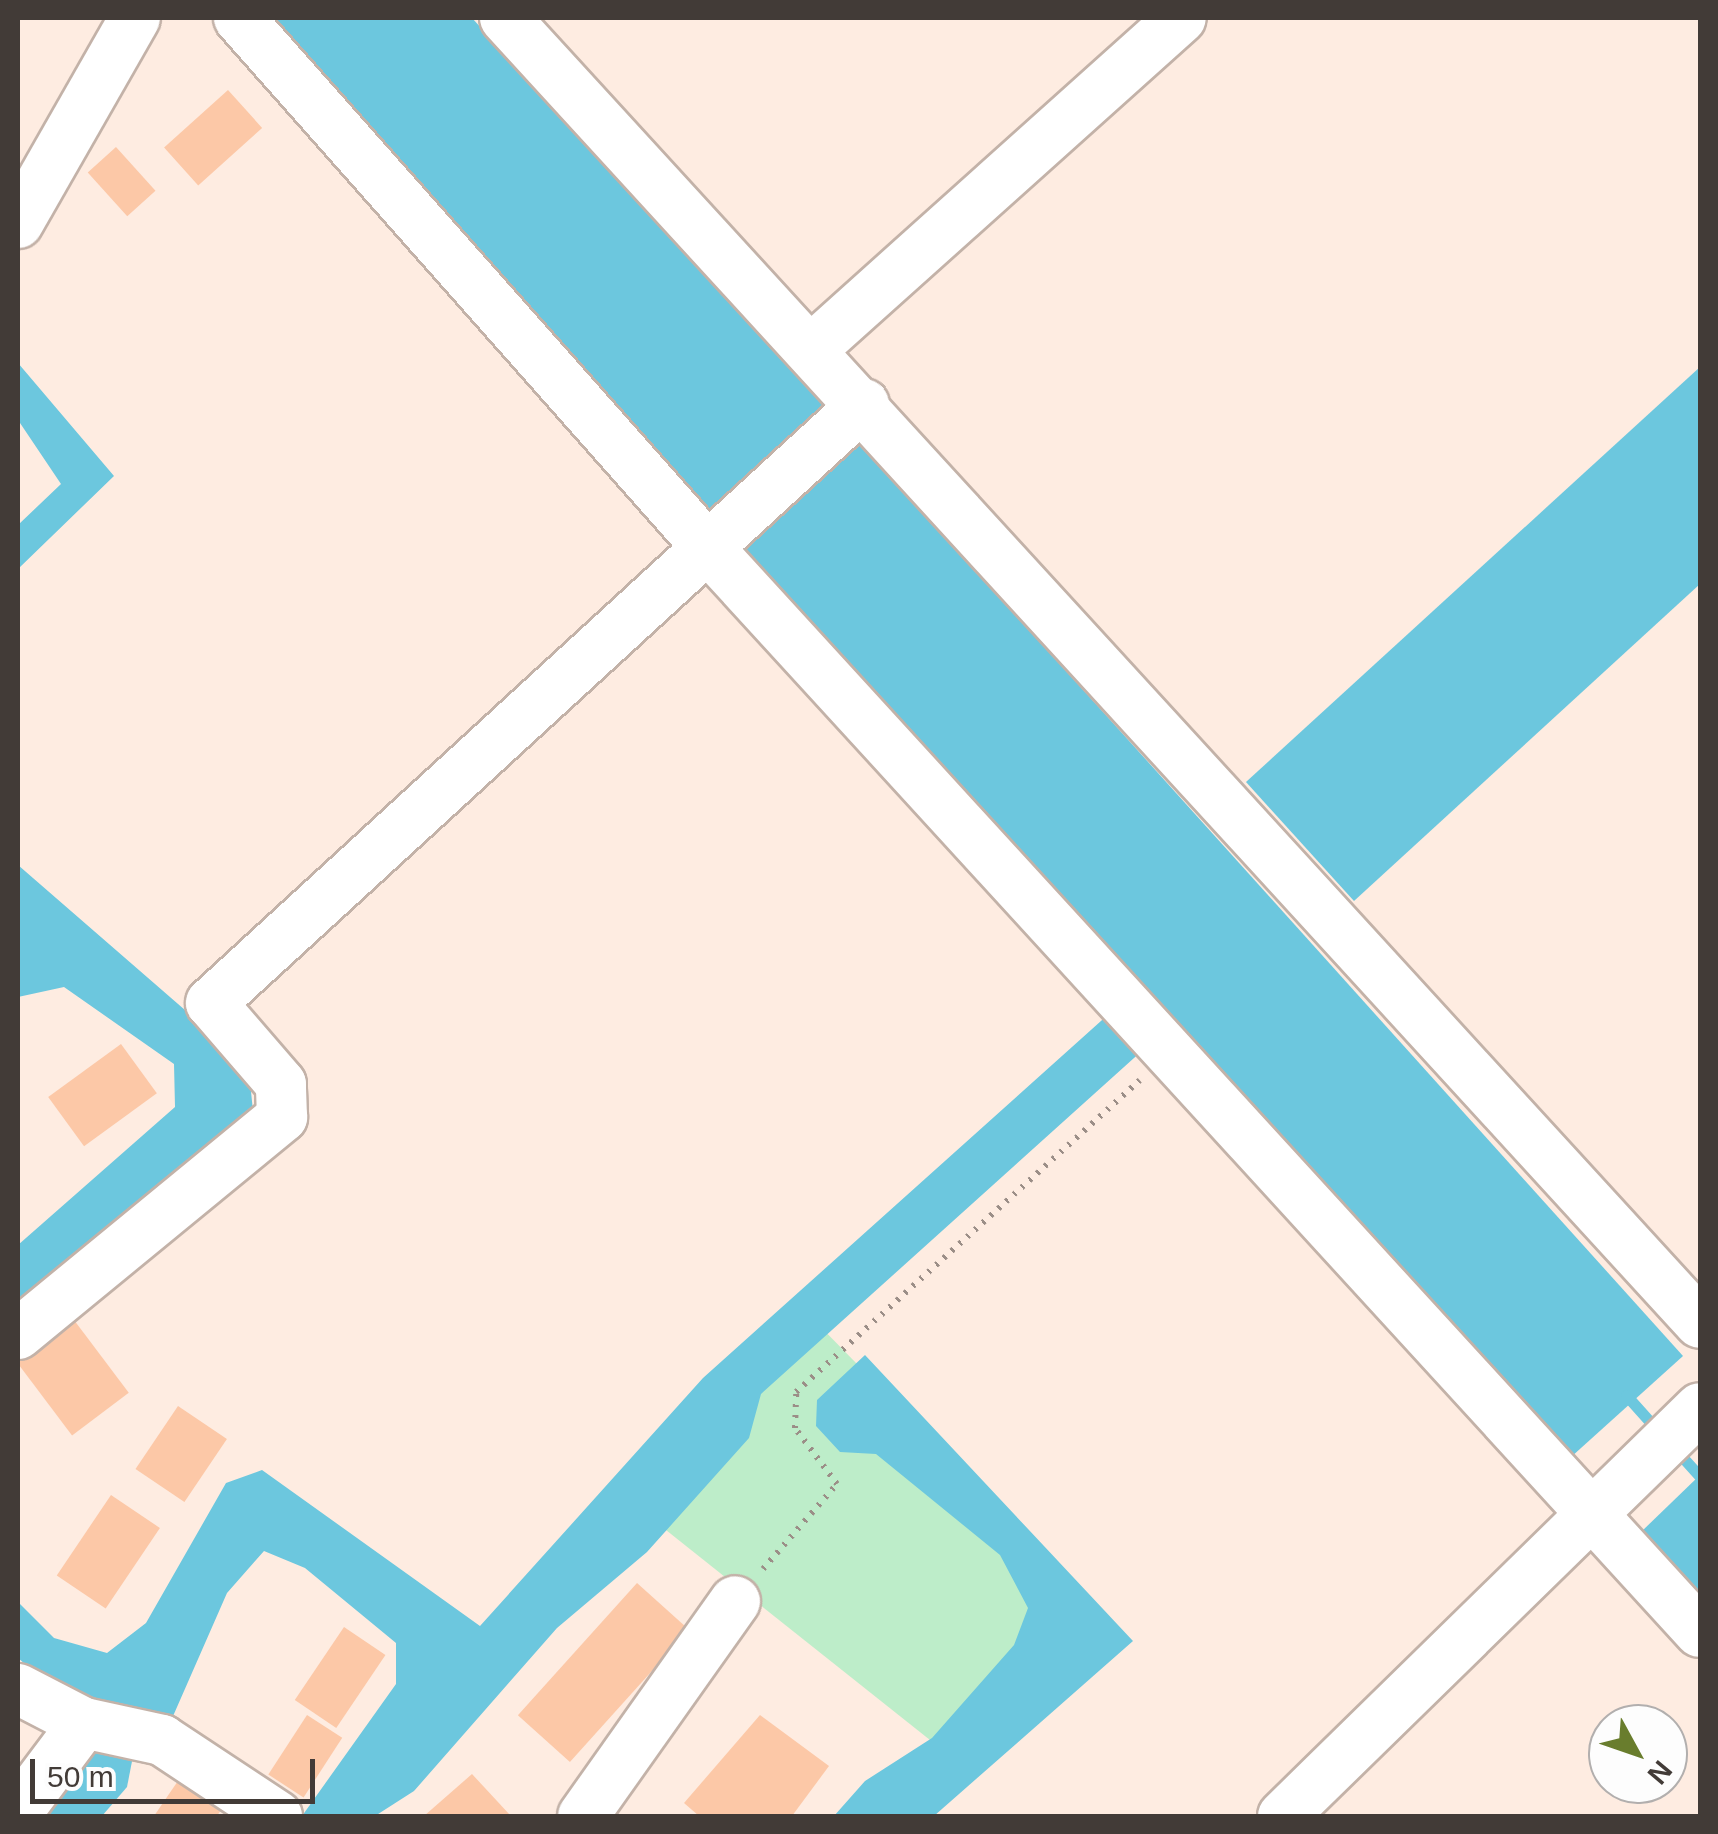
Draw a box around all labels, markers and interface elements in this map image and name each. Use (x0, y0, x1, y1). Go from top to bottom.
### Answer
north arrow (1588, 1704, 1688, 1804)
scale bar (35, 1739, 320, 1801)
text: N (1641, 1755, 1678, 1790)
text: 50 m (47, 1760, 114, 1793)

